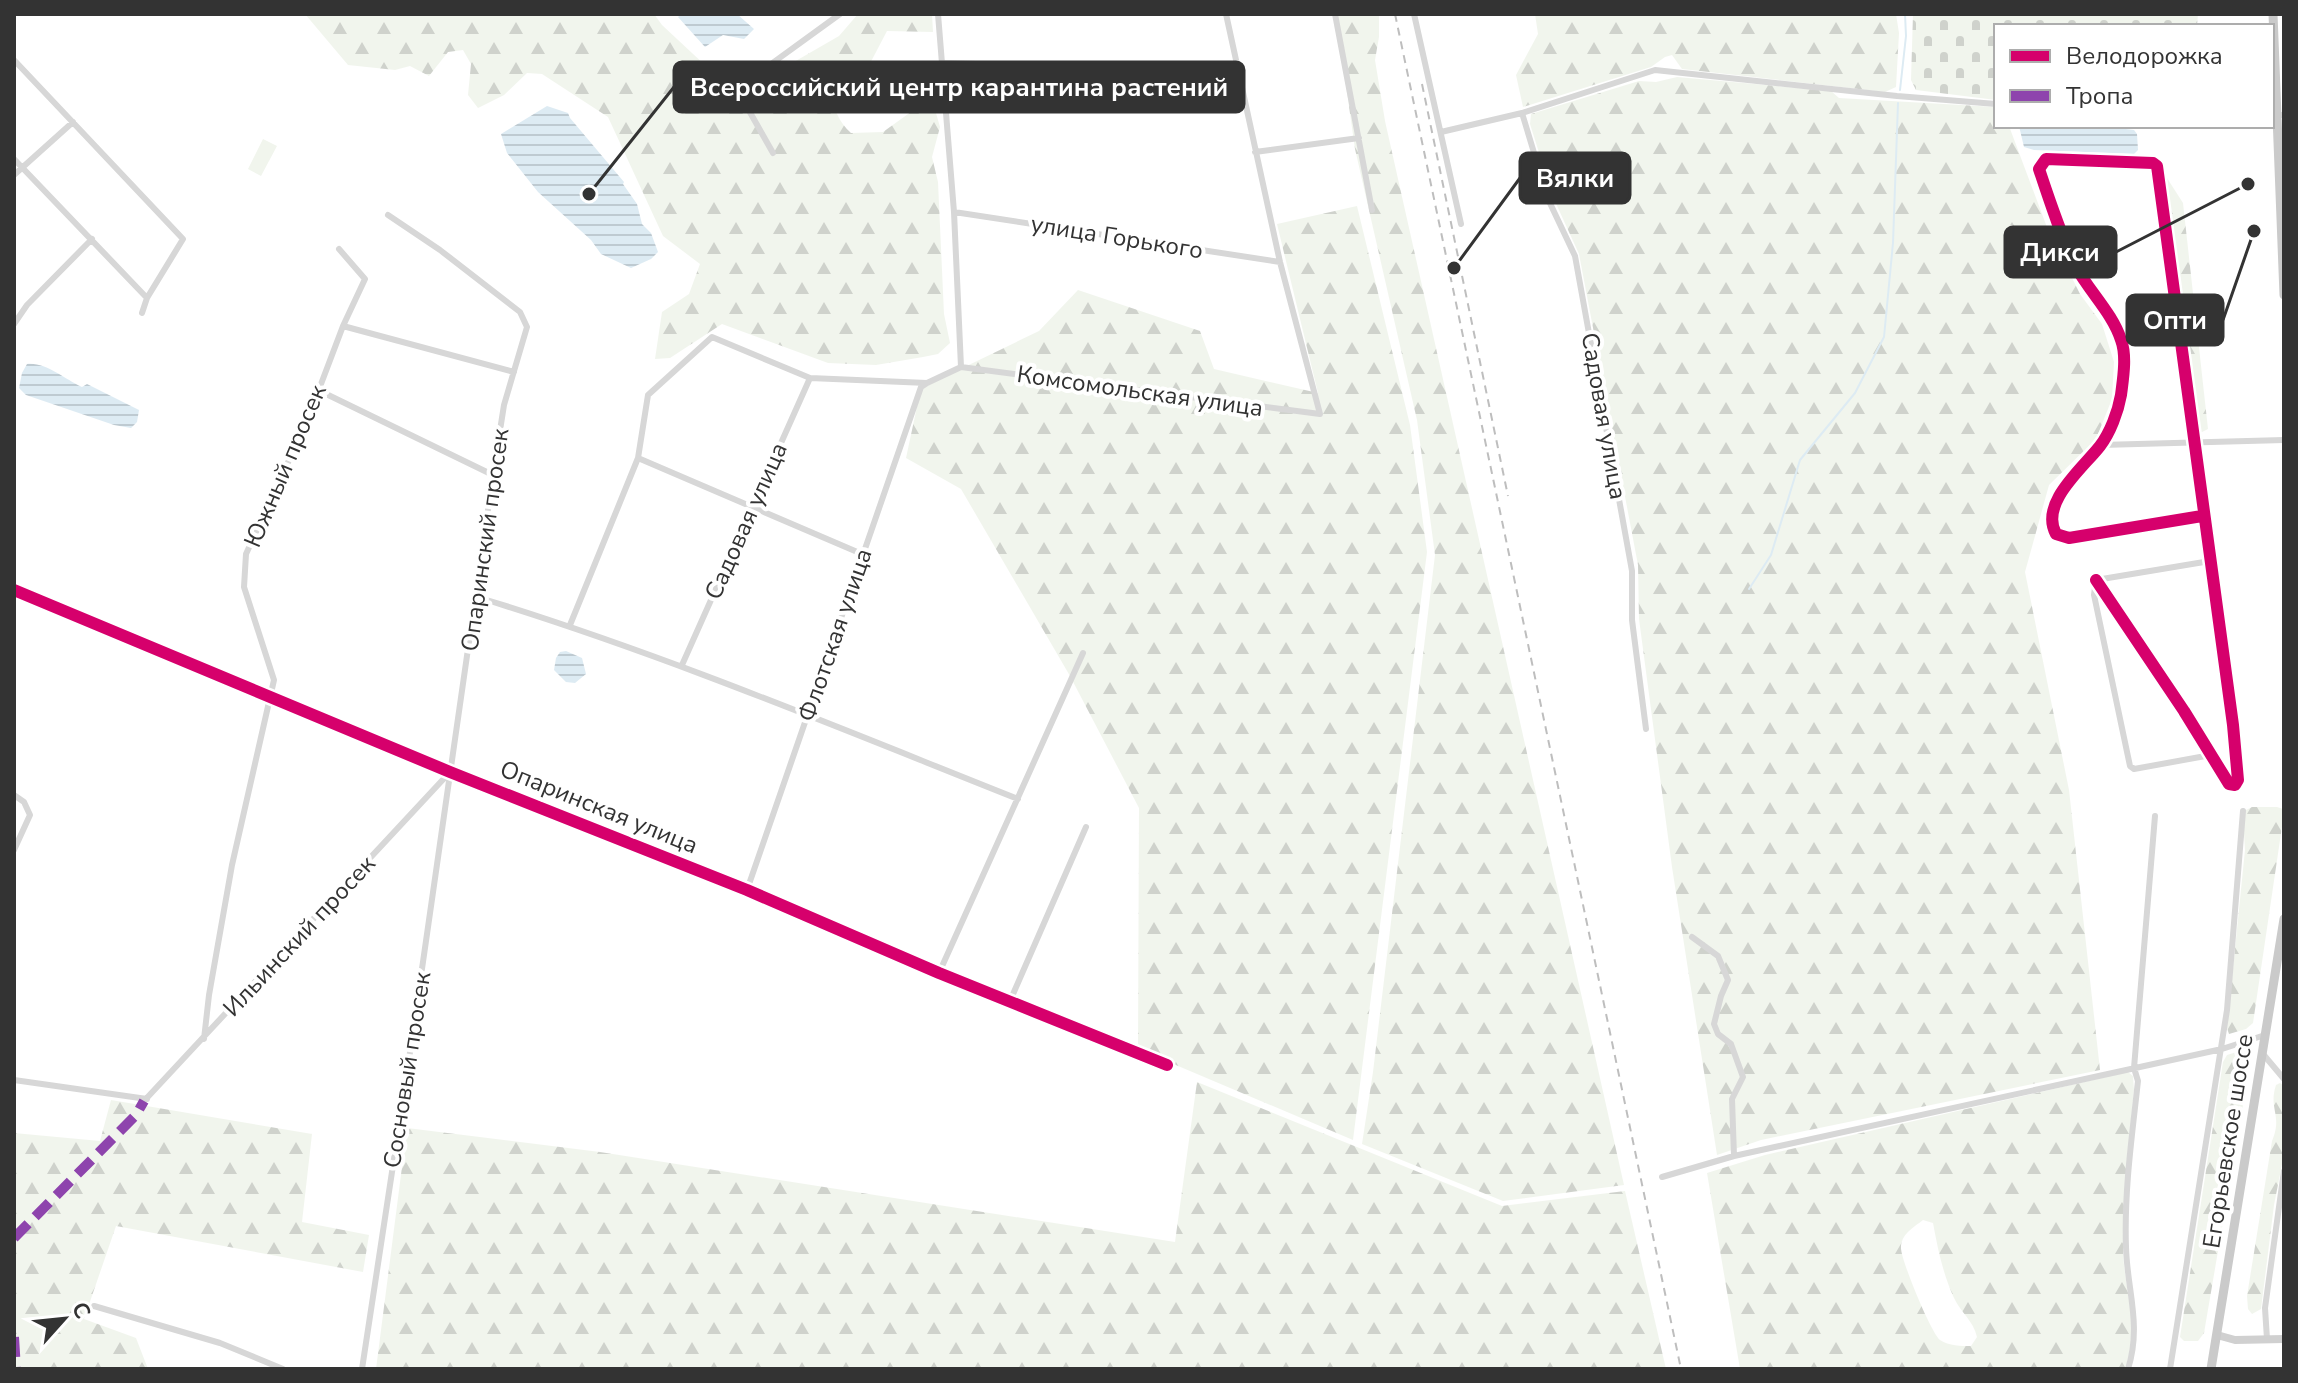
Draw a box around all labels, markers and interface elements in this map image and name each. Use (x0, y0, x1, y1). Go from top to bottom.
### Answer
legend (1994, 24, 2274, 128)
text: Велодорожка (2066, 40, 2223, 72)
callout: Всероссийский центр карантина растений (674, 62, 1244, 112)
text: Всероссийский центр карантина растений (690, 70, 1228, 105)
text: Тропа (2066, 80, 2133, 112)
callout: Вялки (1520, 153, 1630, 203)
text: Вялки (1536, 161, 1614, 196)
street label: улица Горького (1028, 208, 1206, 266)
callout: Дикси (2005, 227, 2116, 277)
text: Дикси (2020, 235, 2100, 270)
callout: Опти (2127, 295, 2223, 345)
text: Опти (2143, 303, 2207, 338)
street label: Садовая улица (1574, 330, 1634, 502)
street label: Комсомольская улица (1015, 358, 1265, 424)
street label: Южный просек (236, 379, 334, 552)
street label: Опаринский просек (454, 426, 517, 653)
street label: Садовая улица (697, 437, 795, 605)
street label: Флотская улица (790, 544, 880, 726)
street label: Опаринская улица (495, 753, 703, 861)
street label: Ильинский просек (216, 848, 382, 1024)
street label: Сосновый просек (376, 969, 438, 1170)
street label: Егорьевское шоссе (2195, 1032, 2261, 1250)
north arrow (24, 1279, 104, 1359)
text: С (64, 1297, 98, 1324)

